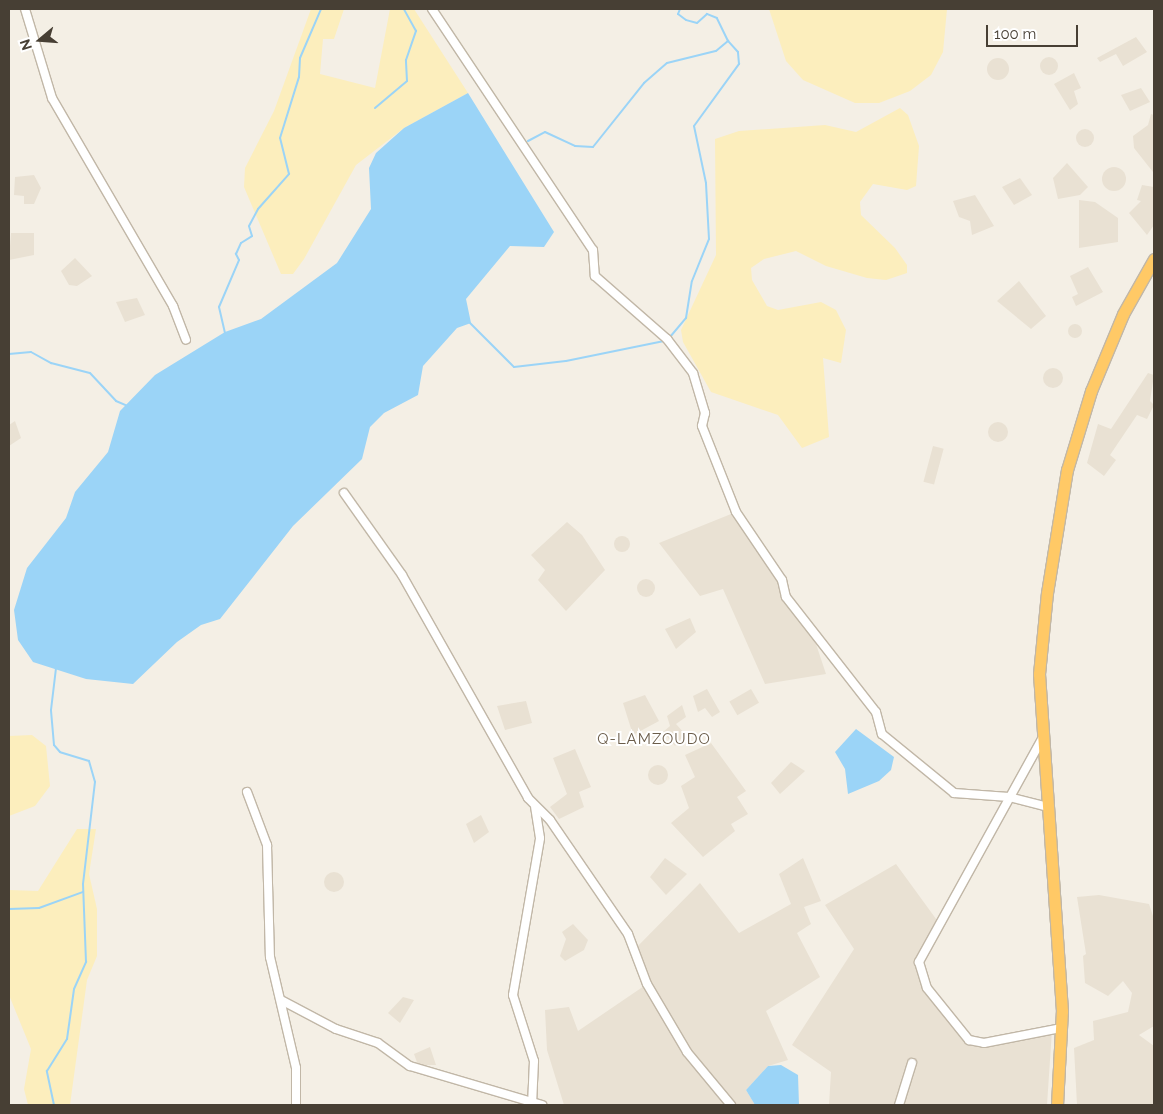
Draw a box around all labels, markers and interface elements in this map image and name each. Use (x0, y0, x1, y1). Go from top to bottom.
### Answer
north arrow (15, 15, 65, 65)
scale bar (988, 15, 1080, 47)
text: 100 m (994, 25, 1036, 43)
text: N (16, 37, 35, 52)
district label: Q-LAMZOUDO (596, 731, 712, 749)

